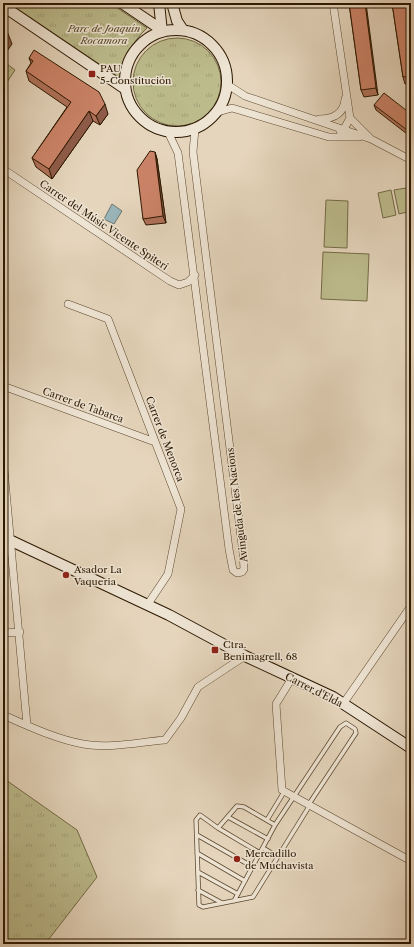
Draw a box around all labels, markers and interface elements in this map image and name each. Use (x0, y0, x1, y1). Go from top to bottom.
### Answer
park label: Parc de Joaquín Rocamora (67, 22, 140, 47)
place label: PAU 5-Constitución (100, 62, 172, 87)
marker: PAU 5-Constitución (87, 69, 97, 79)
street label: Carrer del Músic Vicente Spiteri (37, 177, 171, 273)
street label: Carrer de Tabarca (41, 384, 126, 426)
street label: Carrer de Menorca (143, 394, 188, 484)
street label: Avinguda de les Nacions (224, 447, 251, 564)
place label: Asador La Vaqueria (73, 563, 122, 588)
marker: Asador La Vaqueria (61, 570, 71, 580)
place label: Ctra. Benimagrell, 68 (223, 638, 298, 663)
marker: Ctra. Benimagrell, 68 (210, 645, 220, 655)
street label: Carrer d'Elda (283, 670, 346, 710)
place label: Mercadillo de Muchavista (245, 847, 314, 872)
marker: Mercadillo de Muchavista (232, 854, 242, 864)

